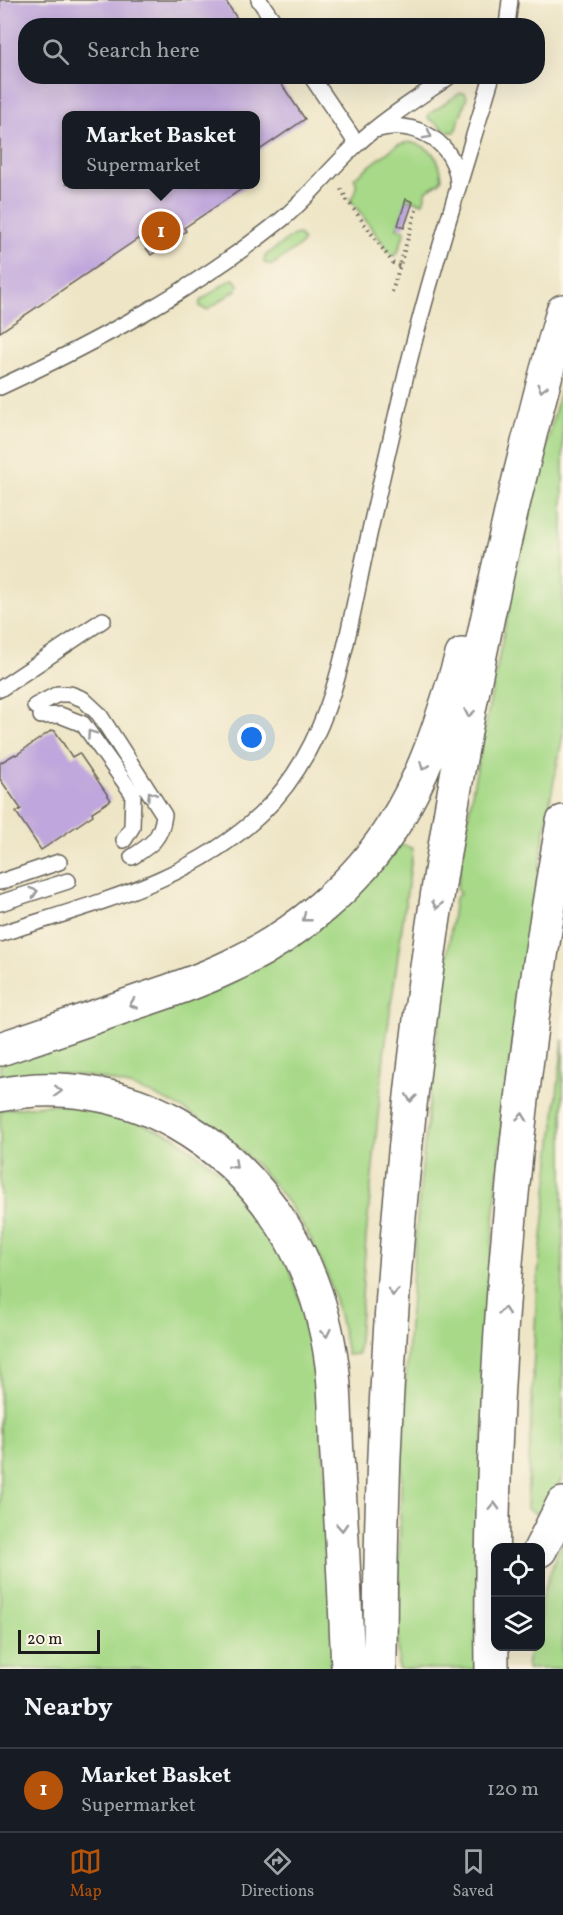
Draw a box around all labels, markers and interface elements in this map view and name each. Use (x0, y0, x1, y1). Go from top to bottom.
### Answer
search box (18, 18, 545, 84)
icon: search (39, 35, 72, 68)
text: Search here (87, 36, 200, 67)
popup (62, 111, 260, 189)
text: Market Basket (86, 121, 236, 152)
one-way arrow (422, 128, 432, 139)
text: Supermarket (86, 152, 201, 180)
pin: 1 (142, 208, 180, 254)
one-way arrow (537, 383, 550, 393)
one-way arrow (463, 707, 476, 717)
your location (237, 723, 266, 752)
one-way arrow (87, 730, 98, 741)
one-way arrow (419, 759, 431, 770)
one-way arrow (146, 791, 158, 801)
one-way arrow (28, 887, 39, 899)
one-way arrow (431, 900, 443, 910)
one-way arrow (302, 911, 313, 922)
one-way arrow (128, 996, 138, 1009)
one-way arrow (54, 1085, 63, 1098)
one-way arrow (406, 1094, 418, 1103)
one-way arrow (515, 1112, 527, 1121)
one-way arrow (227, 1158, 238, 1169)
one-way arrow (387, 1288, 400, 1297)
one-way arrow (497, 1306, 510, 1315)
one-way arrow (319, 1328, 332, 1338)
one-way arrow (488, 1501, 501, 1510)
one-way arrow (335, 1523, 348, 1532)
map controls (491, 1543, 545, 1651)
button: locate (491, 1543, 545, 1597)
button: layers (491, 1597, 545, 1651)
scale bar (18, 1627, 100, 1654)
text: 20 m (27, 1629, 62, 1651)
text: Nearby (24, 1690, 113, 1726)
text: Market Basket (81, 1761, 231, 1792)
text: 1 (39, 1776, 48, 1804)
text: 120 m (487, 1776, 539, 1804)
text: Supermarket (81, 1792, 196, 1820)
tab: Map (69, 1845, 102, 1903)
tab: Directions (241, 1845, 314, 1903)
tab: Saved (453, 1845, 494, 1903)

